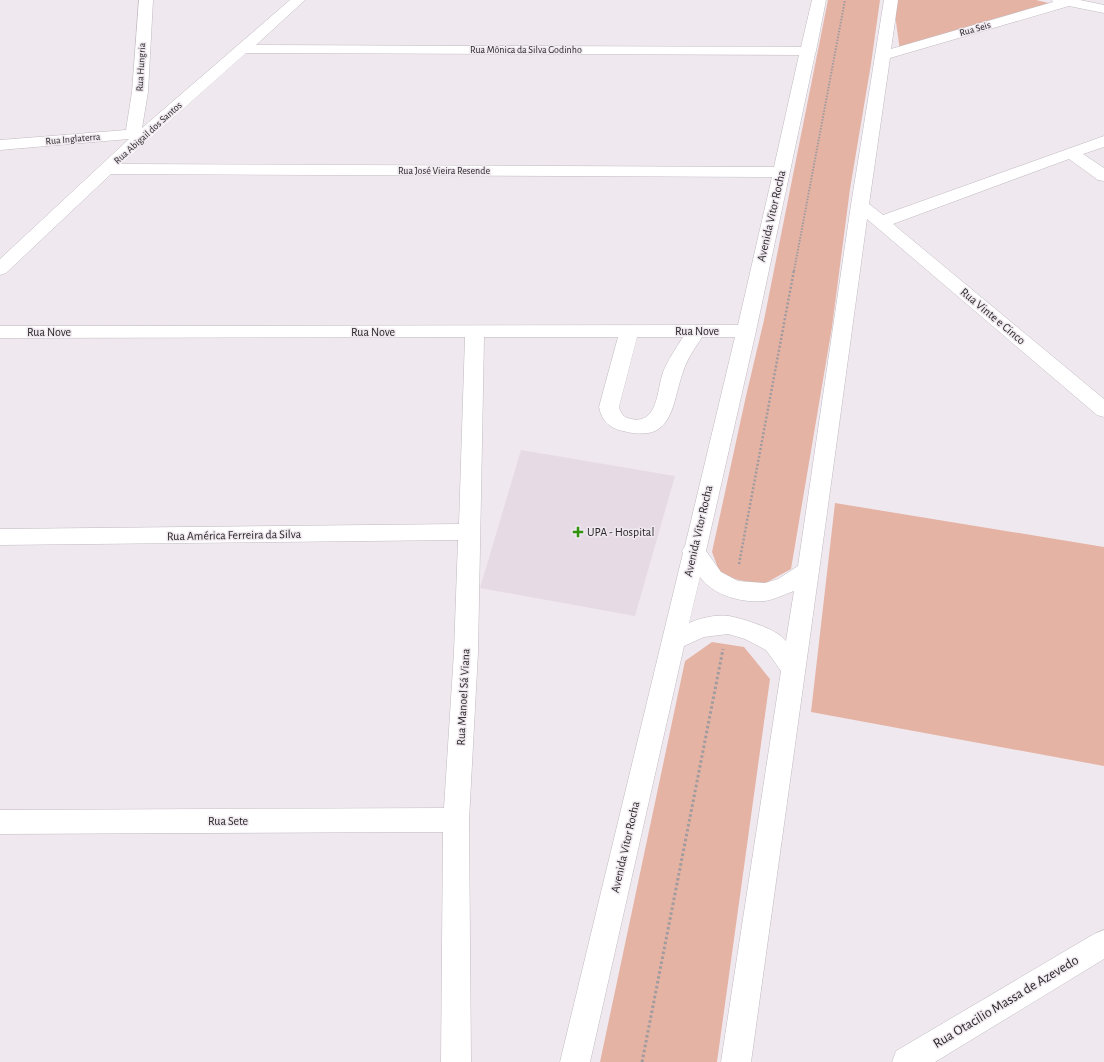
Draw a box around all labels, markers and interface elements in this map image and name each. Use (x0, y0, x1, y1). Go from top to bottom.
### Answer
street label: Rua Seis (958, 20, 992, 38)
street label: Rua Hungria (135, 42, 147, 92)
street label: Rua Mônica da Silva Godinho (470, 45, 582, 55)
street label: Rua Abigail dos Santos (112, 100, 184, 166)
street label: Rua Inglaterra (45, 132, 101, 146)
street label: Rua José Vieira Resende (398, 166, 490, 176)
street label: Avenida Vitor Rocha (755, 169, 787, 263)
street label: Rua Vinte e Cinco (958, 286, 1028, 347)
street label: Rua Nove (675, 325, 719, 337)
street label: Rua Nove (27, 326, 71, 338)
street label: Rua Nove (351, 326, 395, 338)
street label: Avenida Vitor Rocha (682, 484, 714, 578)
marker: UPA - Hospital (572, 526, 584, 538)
place label: UPA - Hospital (587, 526, 654, 538)
street label: Rua América Ferreira da Silva (167, 528, 302, 542)
street label: Rua Manoel Sá Viana (454, 648, 472, 746)
street label: Avenida Vitor Rocha (609, 800, 641, 894)
street label: Rua Sete (208, 815, 248, 827)
street label: Rua Otacilio Massa de Azevedo (931, 953, 1081, 1051)

